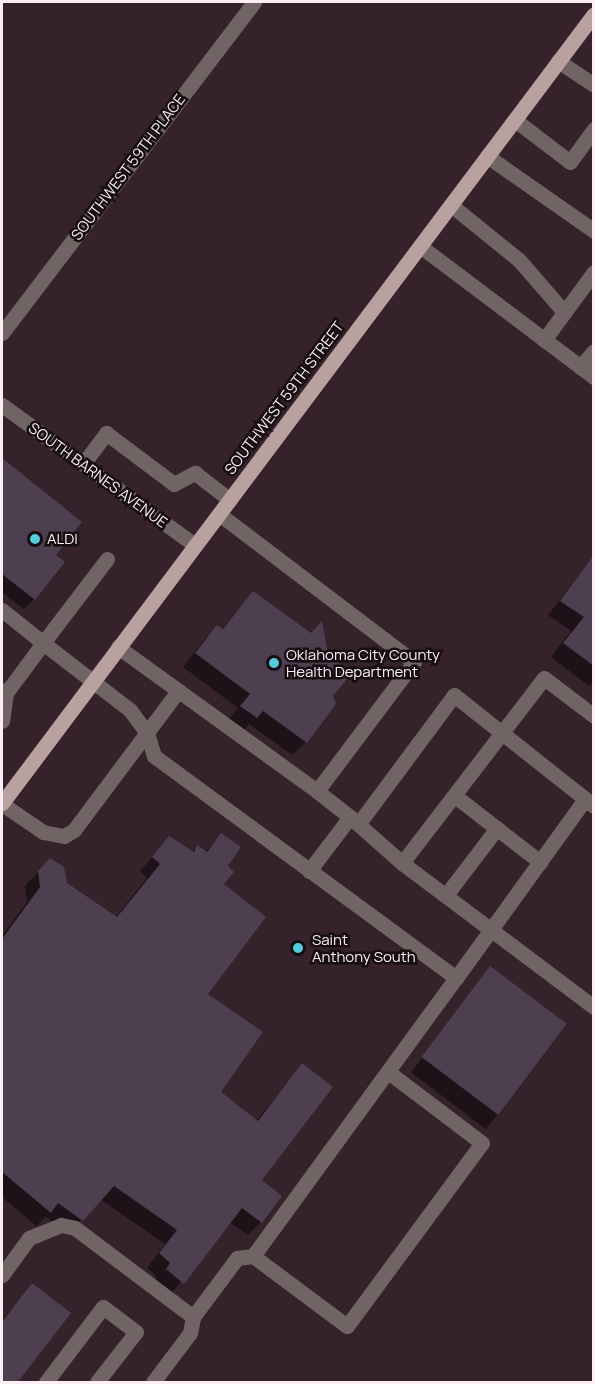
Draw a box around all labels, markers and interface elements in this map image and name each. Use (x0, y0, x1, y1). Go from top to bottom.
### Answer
street label: SOUTHWEST 59TH PLACE (67, 90, 189, 244)
street label: SOUTHWEST 59TH STREET (221, 318, 347, 478)
street label: SOUTH BARNES AVENUE (25, 419, 171, 531)
place label: ALDI (47, 530, 78, 548)
marker: ALDI (28, 532, 42, 546)
place label: Oklahoma City County Health Department (286, 645, 440, 680)
marker: Oklahoma City County Health Department (267, 656, 281, 670)
place label: Saint Anthony South (312, 930, 416, 965)
marker: Saint Anthony South (289, 939, 307, 957)

